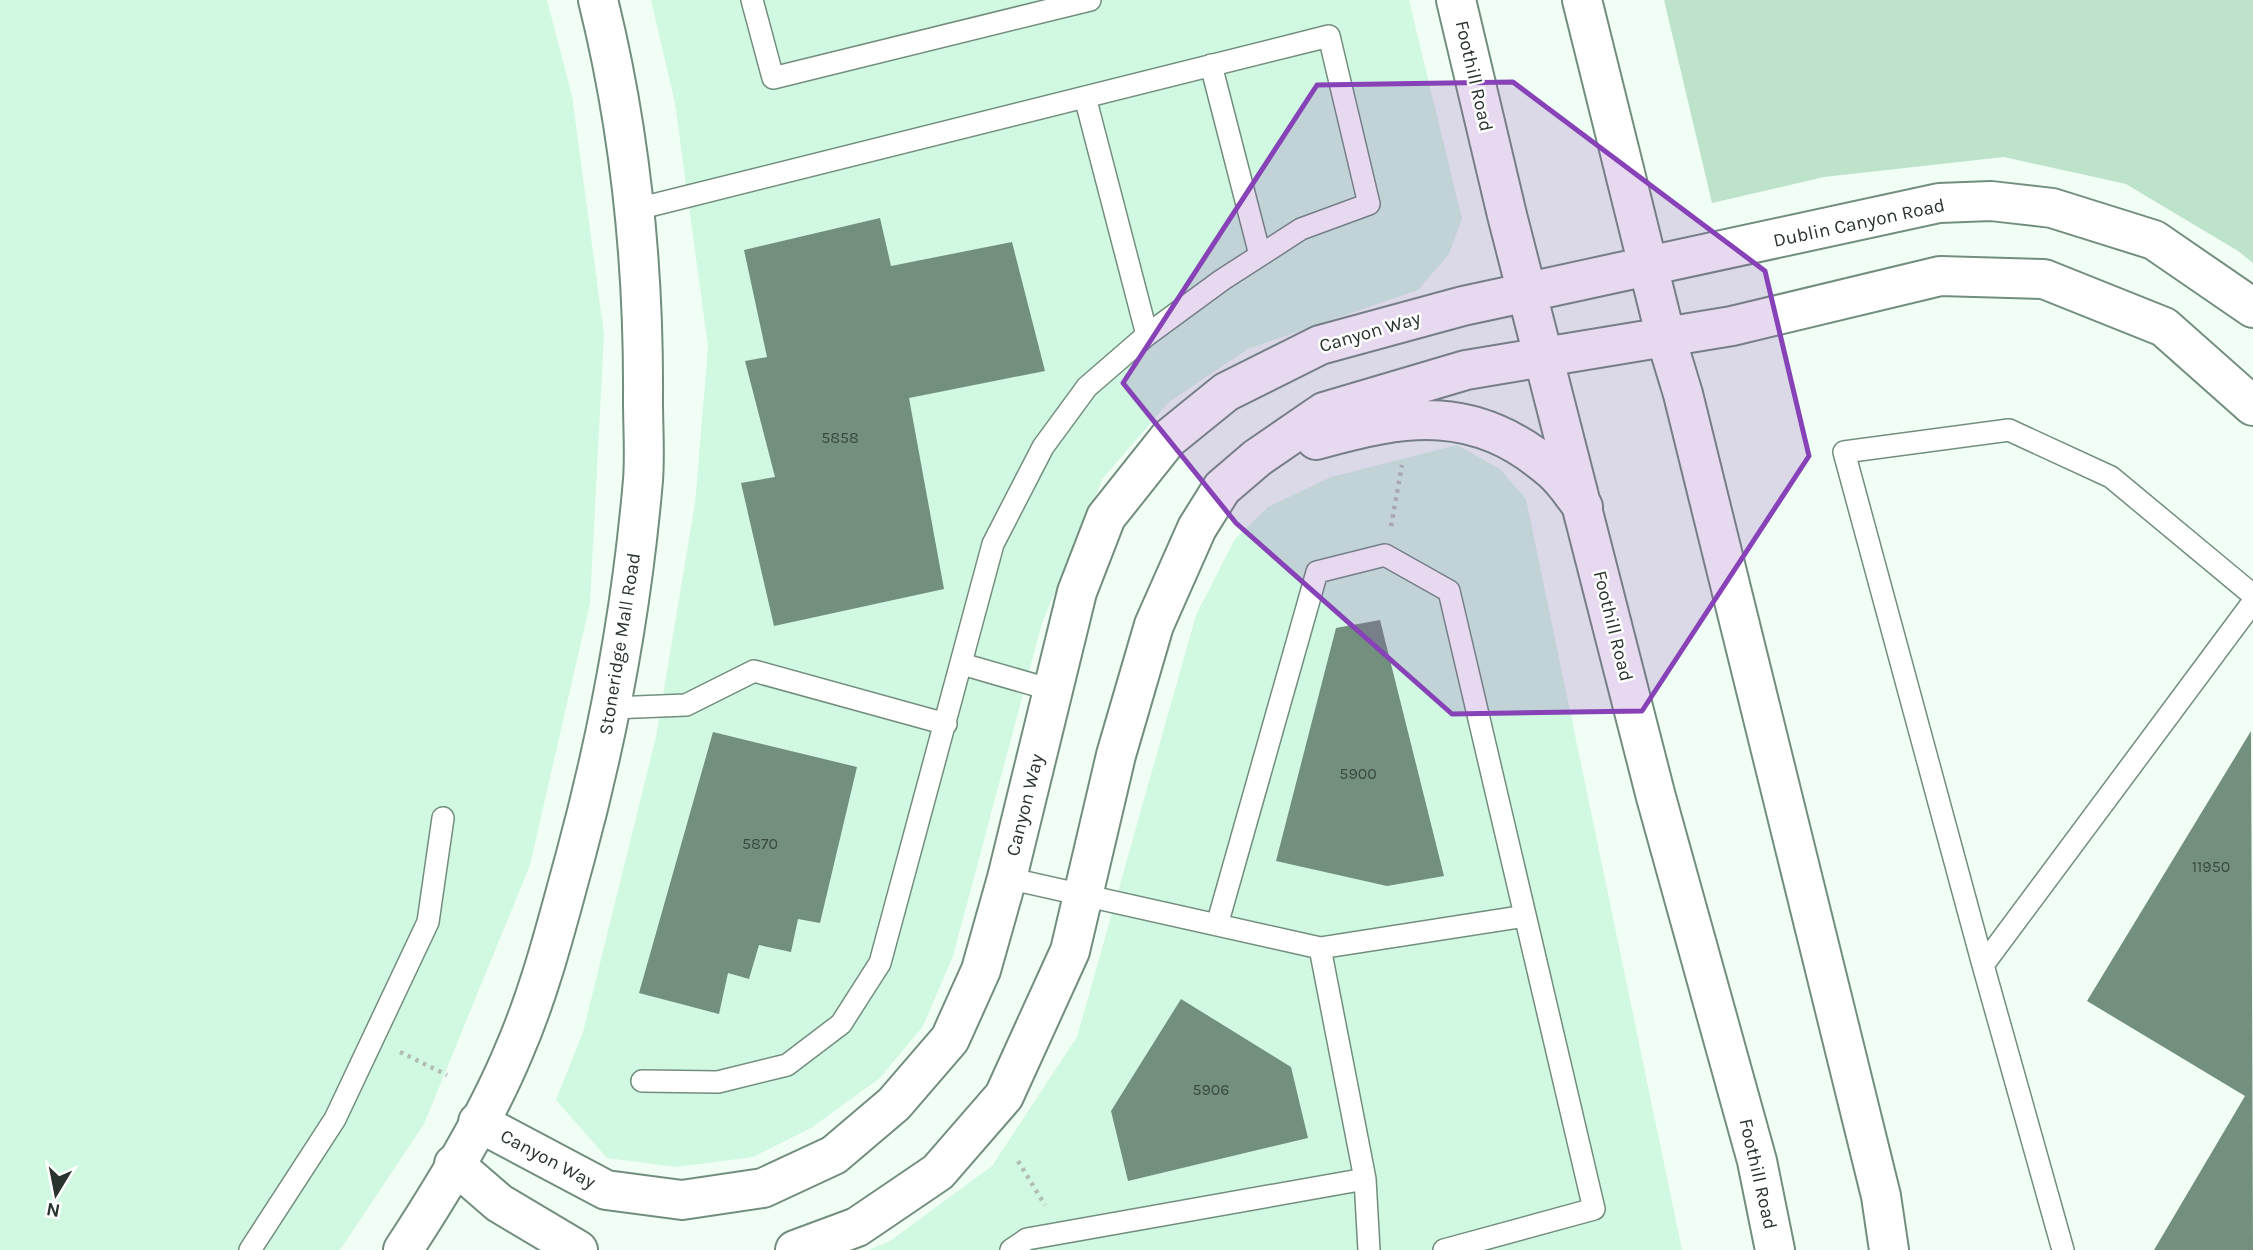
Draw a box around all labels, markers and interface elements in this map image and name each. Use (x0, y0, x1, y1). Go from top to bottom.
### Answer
street label: Foothill Road (1451, 18, 1497, 134)
street label: Dublin Canyon Road (1771, 194, 1947, 252)
street label: Canyon Way (1317, 307, 1423, 357)
house number: 5858 (821, 428, 859, 447)
street label: Stoneridge Mall Road (595, 551, 645, 737)
street label: Foothill Road (1589, 568, 1637, 684)
street label: Canyon Way (1002, 752, 1048, 858)
house number: 5900 (1339, 764, 1377, 783)
house number: 5870 (742, 834, 778, 853)
house number: 11950 (2192, 857, 2230, 876)
house number: 5906 (1193, 1080, 1229, 1099)
street label: Foothill Road (1735, 1116, 1781, 1232)
street label: Canyon Way (497, 1125, 599, 1193)
north arrow (21, 1159, 91, 1229)
text: N (45, 1198, 62, 1222)

